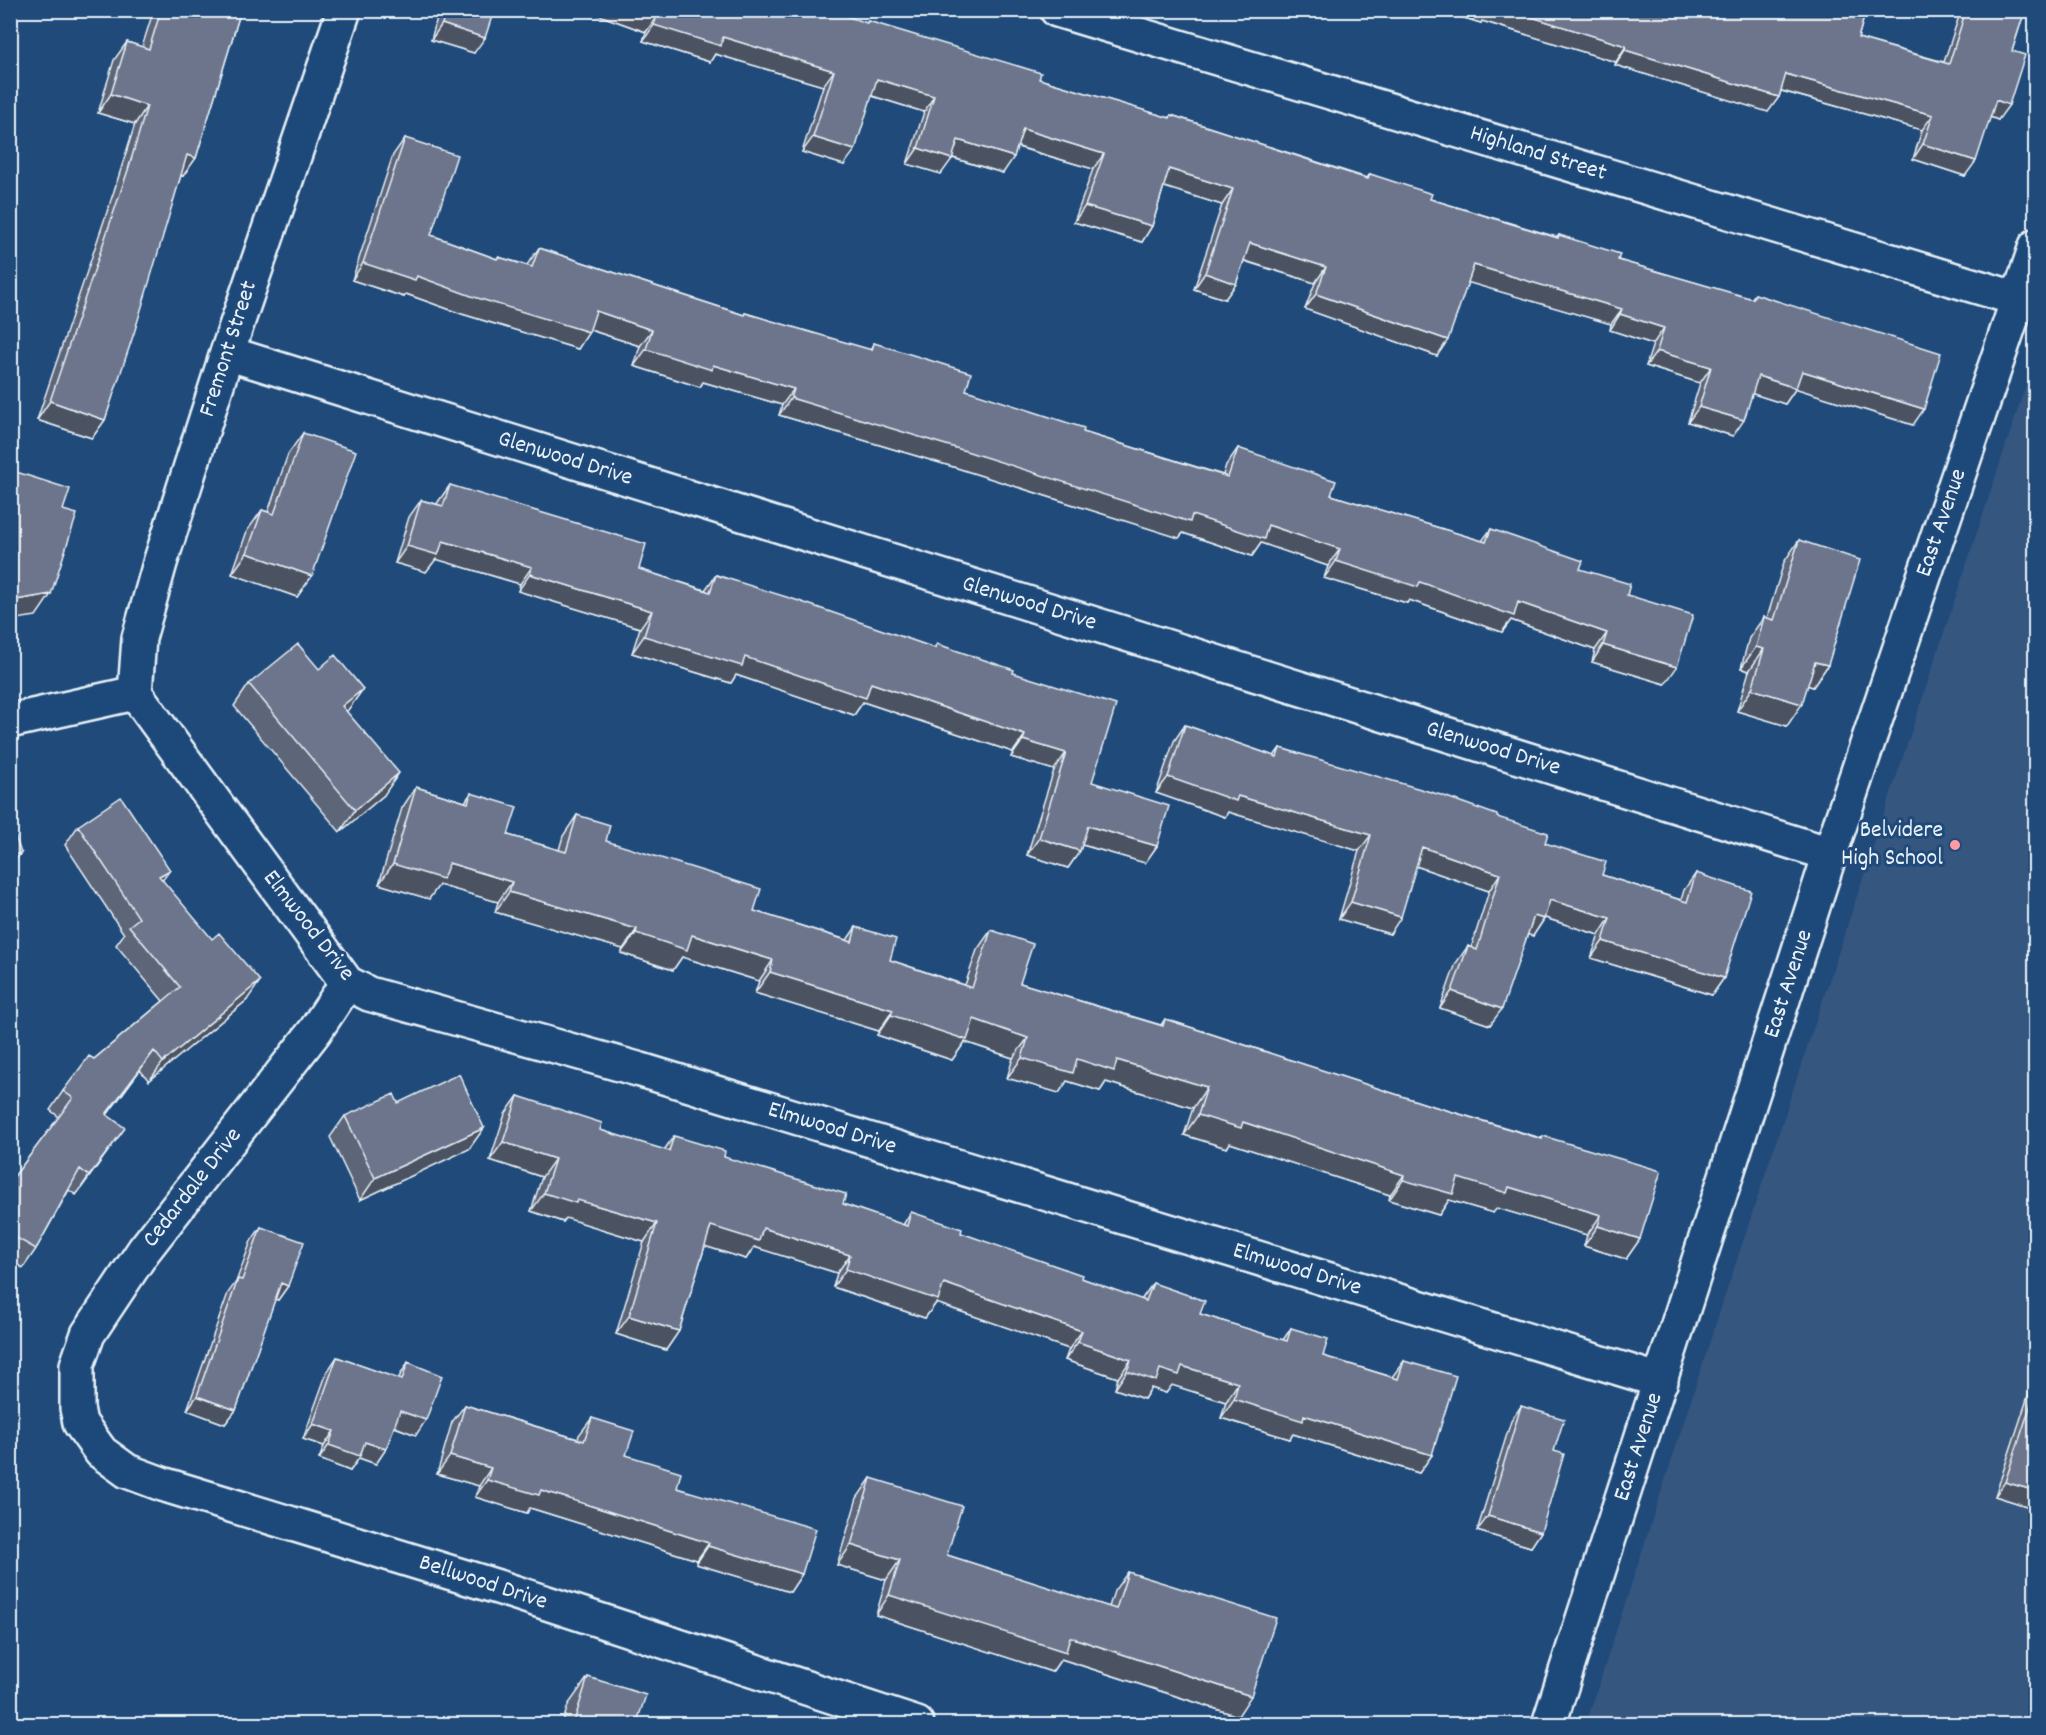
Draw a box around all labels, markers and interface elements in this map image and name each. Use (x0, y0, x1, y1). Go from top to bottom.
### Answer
street label: Highland Street (1465, 117, 1611, 191)
street label: Fremont Street (191, 277, 267, 421)
street label: Glenwood Drive (493, 422, 637, 496)
street label: East Avenue (1908, 464, 1976, 582)
street label: Glenwood Drive (957, 567, 1101, 641)
street label: Glenwood Drive (1421, 712, 1565, 786)
place label: Belvidere High School (1841, 814, 1943, 876)
marker: Belvidere High School (1948, 838, 1962, 852)
street label: Elmwood Drive (254, 863, 362, 989)
street label: East Avenue (1755, 925, 1823, 1043)
street label: Elmwood Drive (763, 1093, 901, 1165)
street label: Cedardale Drive (135, 1121, 251, 1255)
street label: Elmwood Drive (1228, 1234, 1366, 1306)
street label: East Avenue (1605, 1388, 1673, 1506)
street label: Bellwood Drive (414, 1546, 552, 1620)

